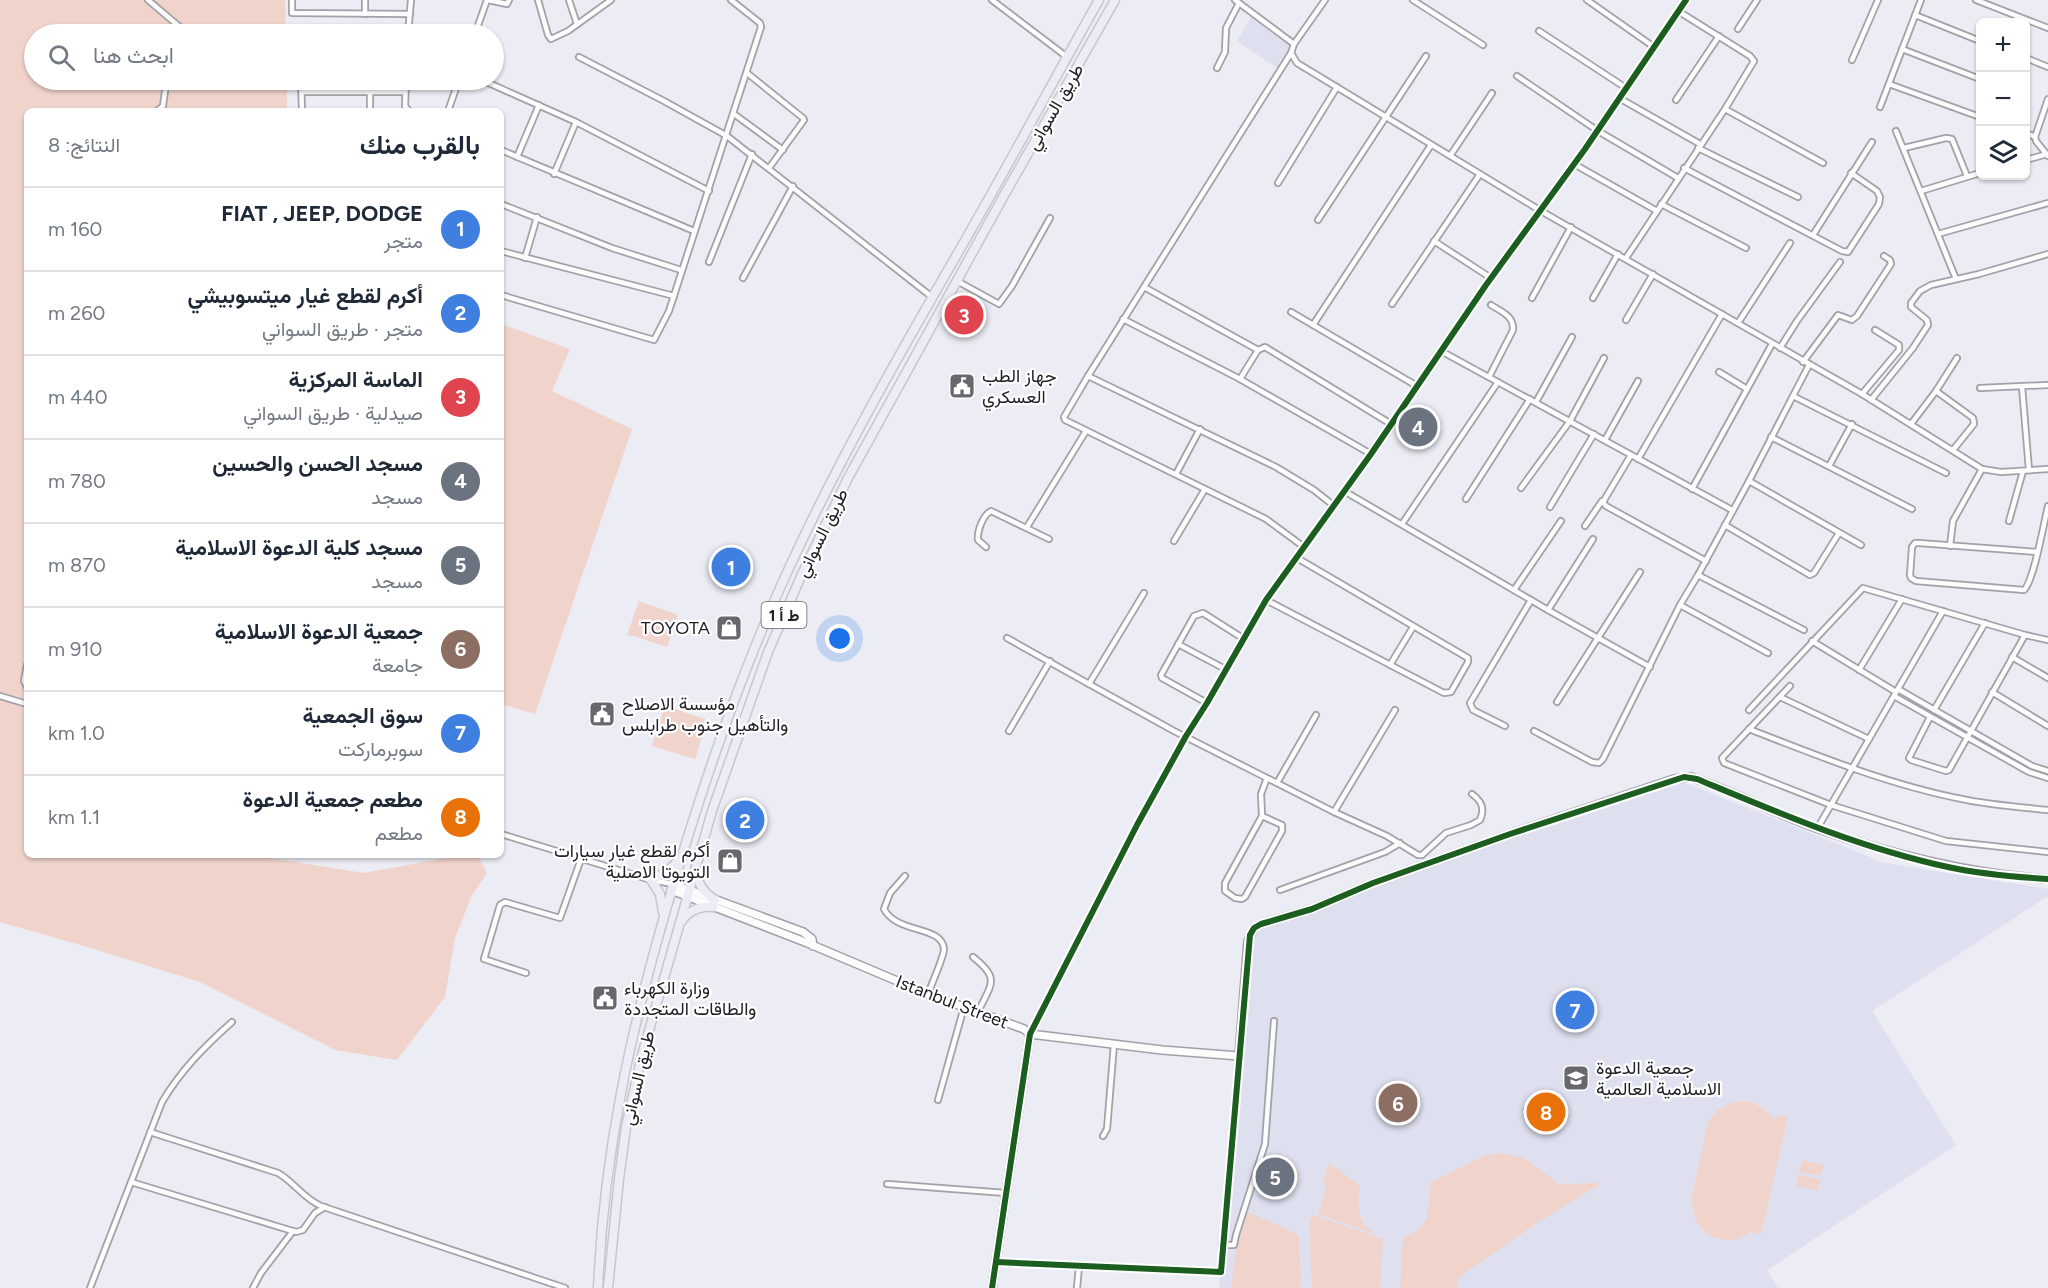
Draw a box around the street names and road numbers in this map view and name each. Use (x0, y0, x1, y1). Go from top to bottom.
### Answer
street label: طريق السواني (1021, 60, 1092, 156)
street label: طريق السواني (791, 485, 857, 583)
road number: ط أ 1 (762, 602, 806, 628)
street label: Istanbul Street (893, 970, 1012, 1034)
street label: طريق السواني (616, 1029, 663, 1128)

